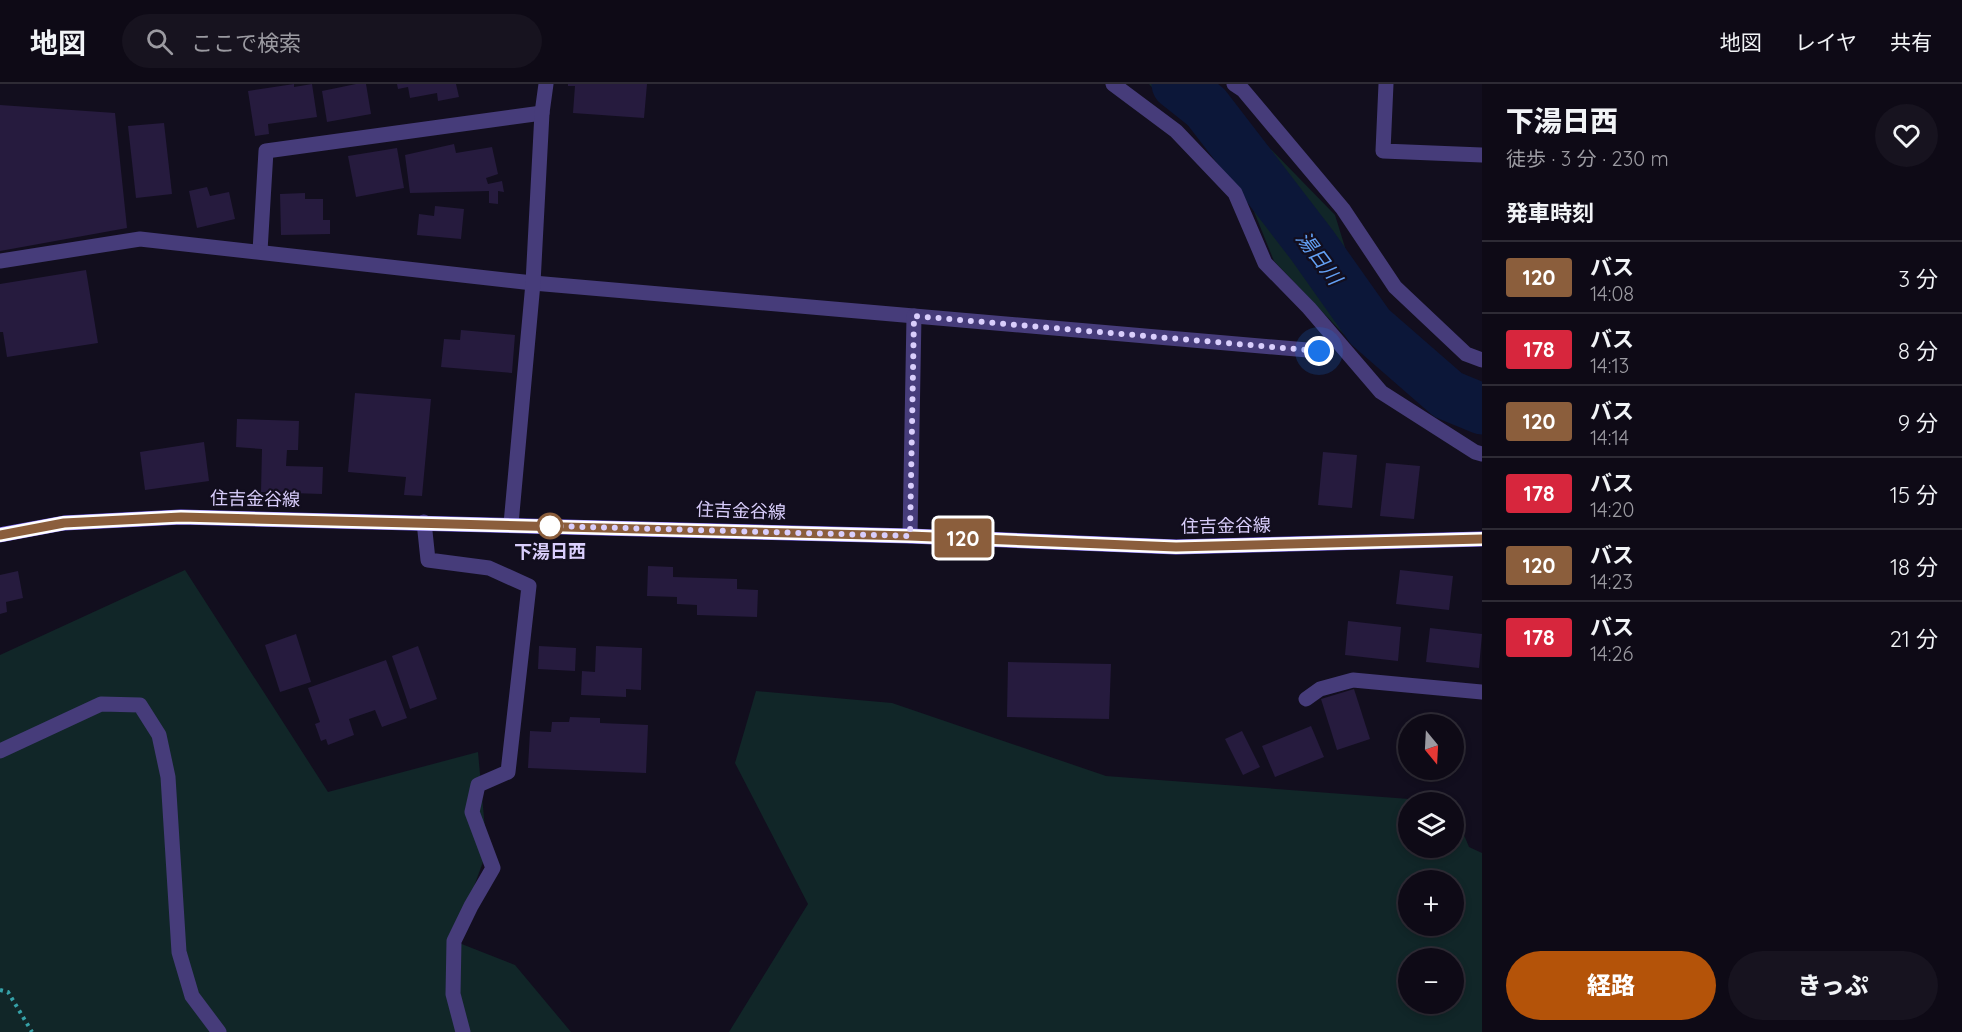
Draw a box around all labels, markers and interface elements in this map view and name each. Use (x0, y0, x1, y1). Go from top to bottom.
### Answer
search box (122, 14, 542, 68)
text: 地図 (30, 25, 86, 60)
icon: search (143, 25, 176, 58)
text: ここで検索 (191, 29, 301, 57)
text: 地図 (1720, 29, 1762, 55)
text: レイヤ (1795, 29, 1857, 55)
text: 共有 (1890, 29, 1932, 55)
text: 下湯日西 (1506, 103, 1618, 138)
button: heart (1875, 104, 1938, 167)
text: 徒歩 · 3 分 · 230 m (1506, 146, 1669, 171)
text: 発車時刻 (1506, 199, 1594, 227)
water label: 湯日川 (1291, 226, 1349, 291)
text: バス (1590, 253, 1634, 281)
text: 120 (1522, 264, 1556, 290)
text: 3 分 (1898, 265, 1938, 293)
text: 14:08 (1590, 281, 1634, 306)
text: バス (1590, 325, 1634, 353)
your location (1304, 336, 1334, 366)
text: 178 (1523, 336, 1555, 362)
text: 8 分 (1898, 337, 1938, 365)
text: 14:13 (1590, 353, 1629, 378)
text: バス (1590, 397, 1634, 425)
text: 120 (1522, 408, 1556, 434)
text: 9 分 (1898, 409, 1938, 437)
text: 14:14 (1590, 425, 1629, 450)
text: バス (1590, 469, 1634, 497)
text: 178 (1523, 480, 1555, 506)
text: 15 分 (1890, 481, 1938, 509)
street label: 住吉金谷線 (210, 486, 300, 511)
street label: 住吉金谷線 (696, 497, 786, 524)
text: 14:20 (1590, 497, 1634, 522)
marker: 下湯日西 (537, 513, 563, 539)
street label: 住吉金谷線 (1181, 513, 1271, 538)
line badge: 120 (928, 518, 998, 558)
text: 120 (946, 525, 980, 551)
place label: 下湯日西 (514, 540, 586, 563)
text: バス (1590, 541, 1634, 569)
text: 120 (1522, 552, 1556, 578)
text: 18 分 (1890, 553, 1938, 581)
text: 14:23 (1590, 569, 1633, 594)
text: バス (1590, 613, 1634, 641)
text: 178 (1523, 624, 1555, 650)
text: 21 分 (1890, 625, 1938, 653)
text: 14:26 (1590, 641, 1633, 666)
north arrow (1398, 714, 1464, 780)
map controls (1398, 714, 1464, 1014)
button: layers (1398, 792, 1464, 858)
button: + (1398, 870, 1464, 936)
button: − (1398, 948, 1464, 1014)
button: 経路 (1506, 951, 1716, 1020)
button: きっぷ (1728, 951, 1938, 1020)

